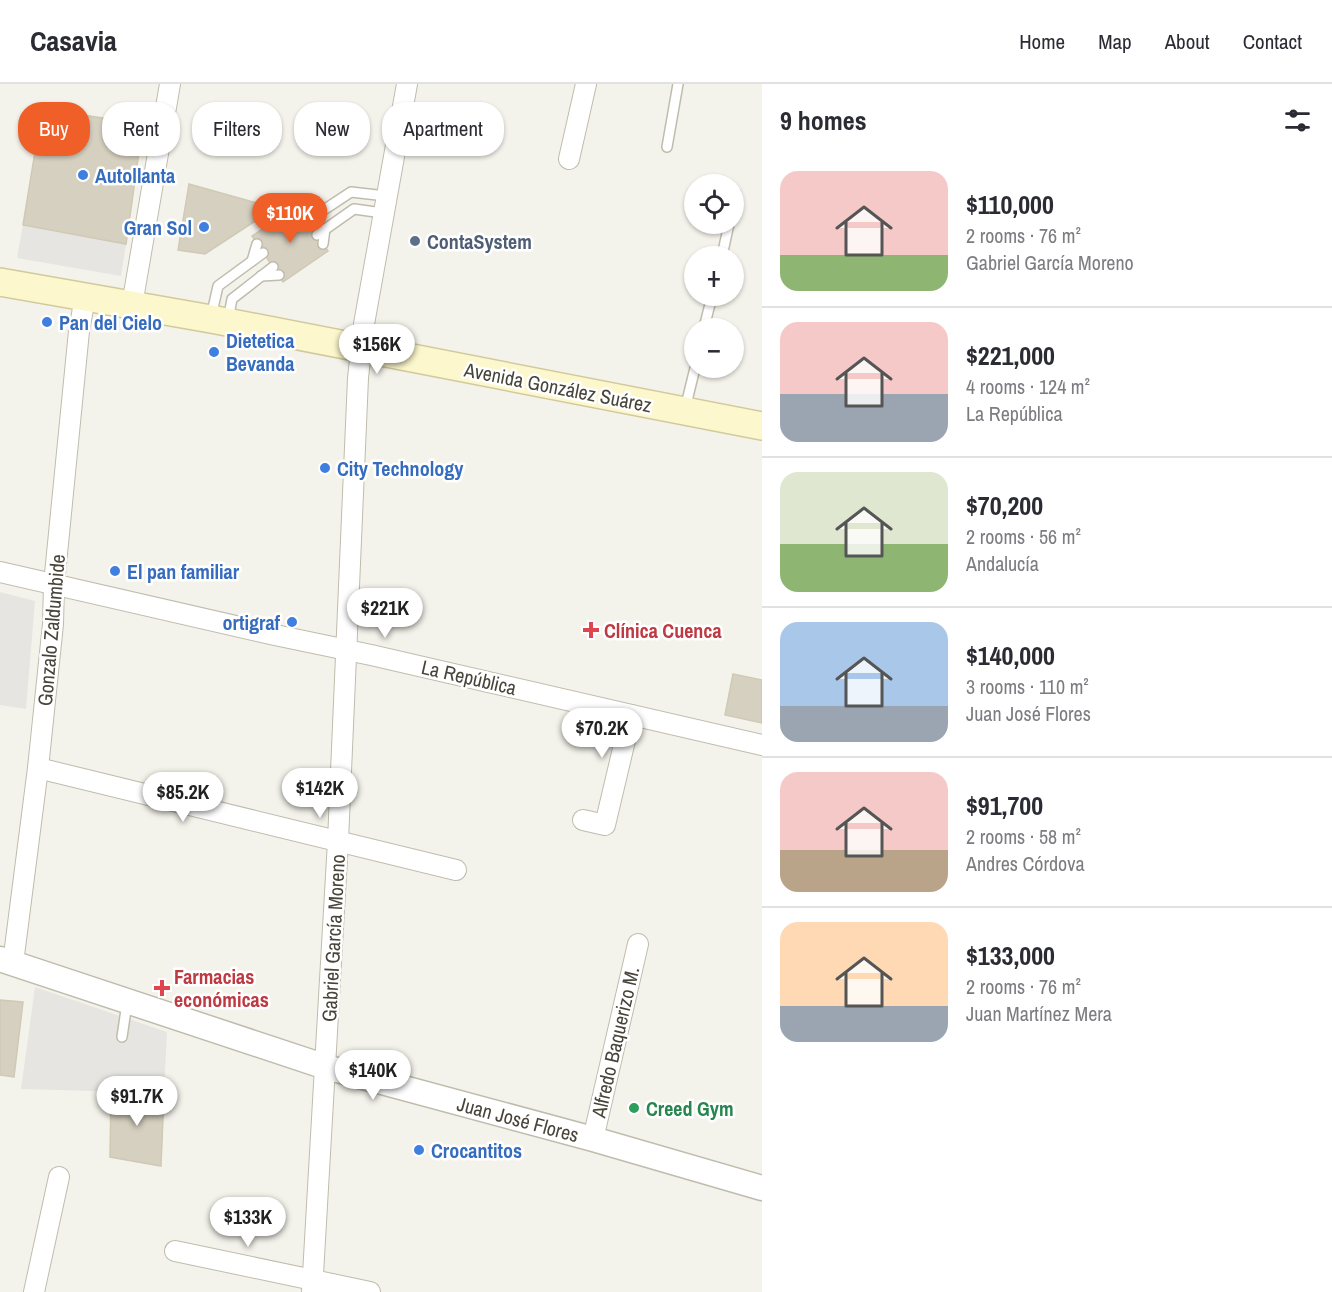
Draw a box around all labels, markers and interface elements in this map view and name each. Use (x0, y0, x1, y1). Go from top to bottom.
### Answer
text: Casavia (30, 22, 117, 60)
text: Home (1019, 27, 1065, 56)
text: Map (1098, 27, 1132, 56)
text: About (1165, 27, 1210, 56)
text: Contact (1243, 27, 1302, 56)
chip: Buy (18, 102, 90, 156)
chip: Rent (102, 102, 180, 156)
chip: Filters (192, 102, 282, 156)
chip: New (294, 102, 370, 156)
chip: Apartment (382, 102, 504, 156)
text: 9 homes (780, 103, 867, 138)
icon: filters (1281, 104, 1314, 137)
place label: Autollanta (95, 162, 175, 189)
marker: Autollanta (76, 168, 90, 182)
map controls (684, 174, 744, 378)
button: locate (684, 174, 744, 234)
text: $110,000 (966, 187, 1054, 222)
pin: $110K (248, 193, 332, 244)
icon: home (828, 195, 900, 267)
text: $110K (266, 199, 314, 226)
place label: Gran Sol (124, 214, 192, 241)
marker: Gran Sol (197, 220, 211, 234)
text: 2 rooms · 76 m² (966, 222, 1081, 249)
place label: ContaSystem (427, 228, 532, 255)
marker: ContaSystem (408, 234, 422, 248)
button: + (684, 246, 744, 306)
text: Gabriel García Moreno (966, 249, 1134, 276)
place label: Pan del Cielo (59, 309, 162, 336)
marker: Pan del Cielo (40, 315, 54, 329)
button: − (684, 318, 744, 378)
pin: $156K (335, 324, 419, 375)
place label: Dietetica Bevanda (226, 327, 294, 377)
text: $156K (353, 330, 401, 357)
text: $221,000 (966, 338, 1055, 373)
marker: Dietetica Bevanda (207, 345, 221, 359)
icon: home (828, 346, 900, 418)
street label: Avenida González Suárez (461, 355, 654, 418)
text: 4 rooms · 124 m² (966, 373, 1090, 400)
text: La República (966, 400, 1063, 427)
place label: City Technology (337, 455, 464, 482)
marker: City Technology (318, 461, 332, 475)
text: $70,200 (966, 488, 1043, 523)
icon: home (828, 496, 900, 568)
text: 2 rooms · 56 m² (966, 523, 1081, 550)
text: Andalucía (966, 550, 1039, 577)
street label: Gonzalo Zaldumbide (31, 553, 71, 707)
place label: El pan familiar (127, 558, 240, 585)
marker: El pan familiar (108, 564, 122, 578)
pin: $221K (343, 588, 427, 639)
text: $221K (361, 594, 409, 621)
place label: ortigraf (223, 609, 281, 636)
marker: ortigraf (285, 615, 299, 629)
place label: Clínica Cuenca (604, 617, 722, 644)
marker: Clínica Cuenca (582, 621, 600, 639)
text: $140,000 (966, 638, 1055, 673)
icon: home (828, 646, 900, 718)
street label: La República (419, 653, 519, 701)
text: 3 rooms · 110 m² (966, 673, 1089, 700)
text: Juan José Flores (966, 700, 1091, 727)
pin: $70.2K (553, 708, 651, 759)
text: $70.2K (576, 714, 628, 741)
pin: $142K (278, 768, 362, 819)
pin: $85.2K (134, 772, 232, 823)
text: $142K (296, 774, 344, 801)
text: $85.2K (157, 778, 209, 805)
text: $91,700 (966, 788, 1043, 823)
icon: home (828, 796, 900, 868)
text: 2 rooms · 58 m² (966, 823, 1081, 850)
text: Andres Córdova (966, 850, 1085, 877)
street label: Gabriel García Moreno (315, 854, 351, 1022)
text: $133,000 (966, 938, 1055, 973)
icon: home (828, 946, 900, 1018)
place label: Farmacias económicas (174, 963, 269, 1013)
street label: Alfredo Baquerizo M. (584, 964, 645, 1121)
text: 2 rooms · 76 m² (966, 973, 1081, 1000)
marker: Farmacias económicas (155, 981, 169, 995)
text: Juan Martínez Mera (966, 1000, 1112, 1027)
pin: $140K (331, 1050, 415, 1101)
text: $140K (349, 1056, 397, 1083)
pin: $91.7K (88, 1076, 186, 1127)
text: $91.7K (111, 1082, 163, 1109)
street label: Juan José Flores (454, 1090, 582, 1148)
place label: Creed Gym (646, 1095, 734, 1122)
marker: Creed Gym (627, 1101, 641, 1115)
place label: Crocantitos (431, 1137, 522, 1164)
marker: Crocantitos (412, 1143, 426, 1157)
pin: $133K (206, 1197, 290, 1248)
text: $133K (224, 1203, 272, 1230)

